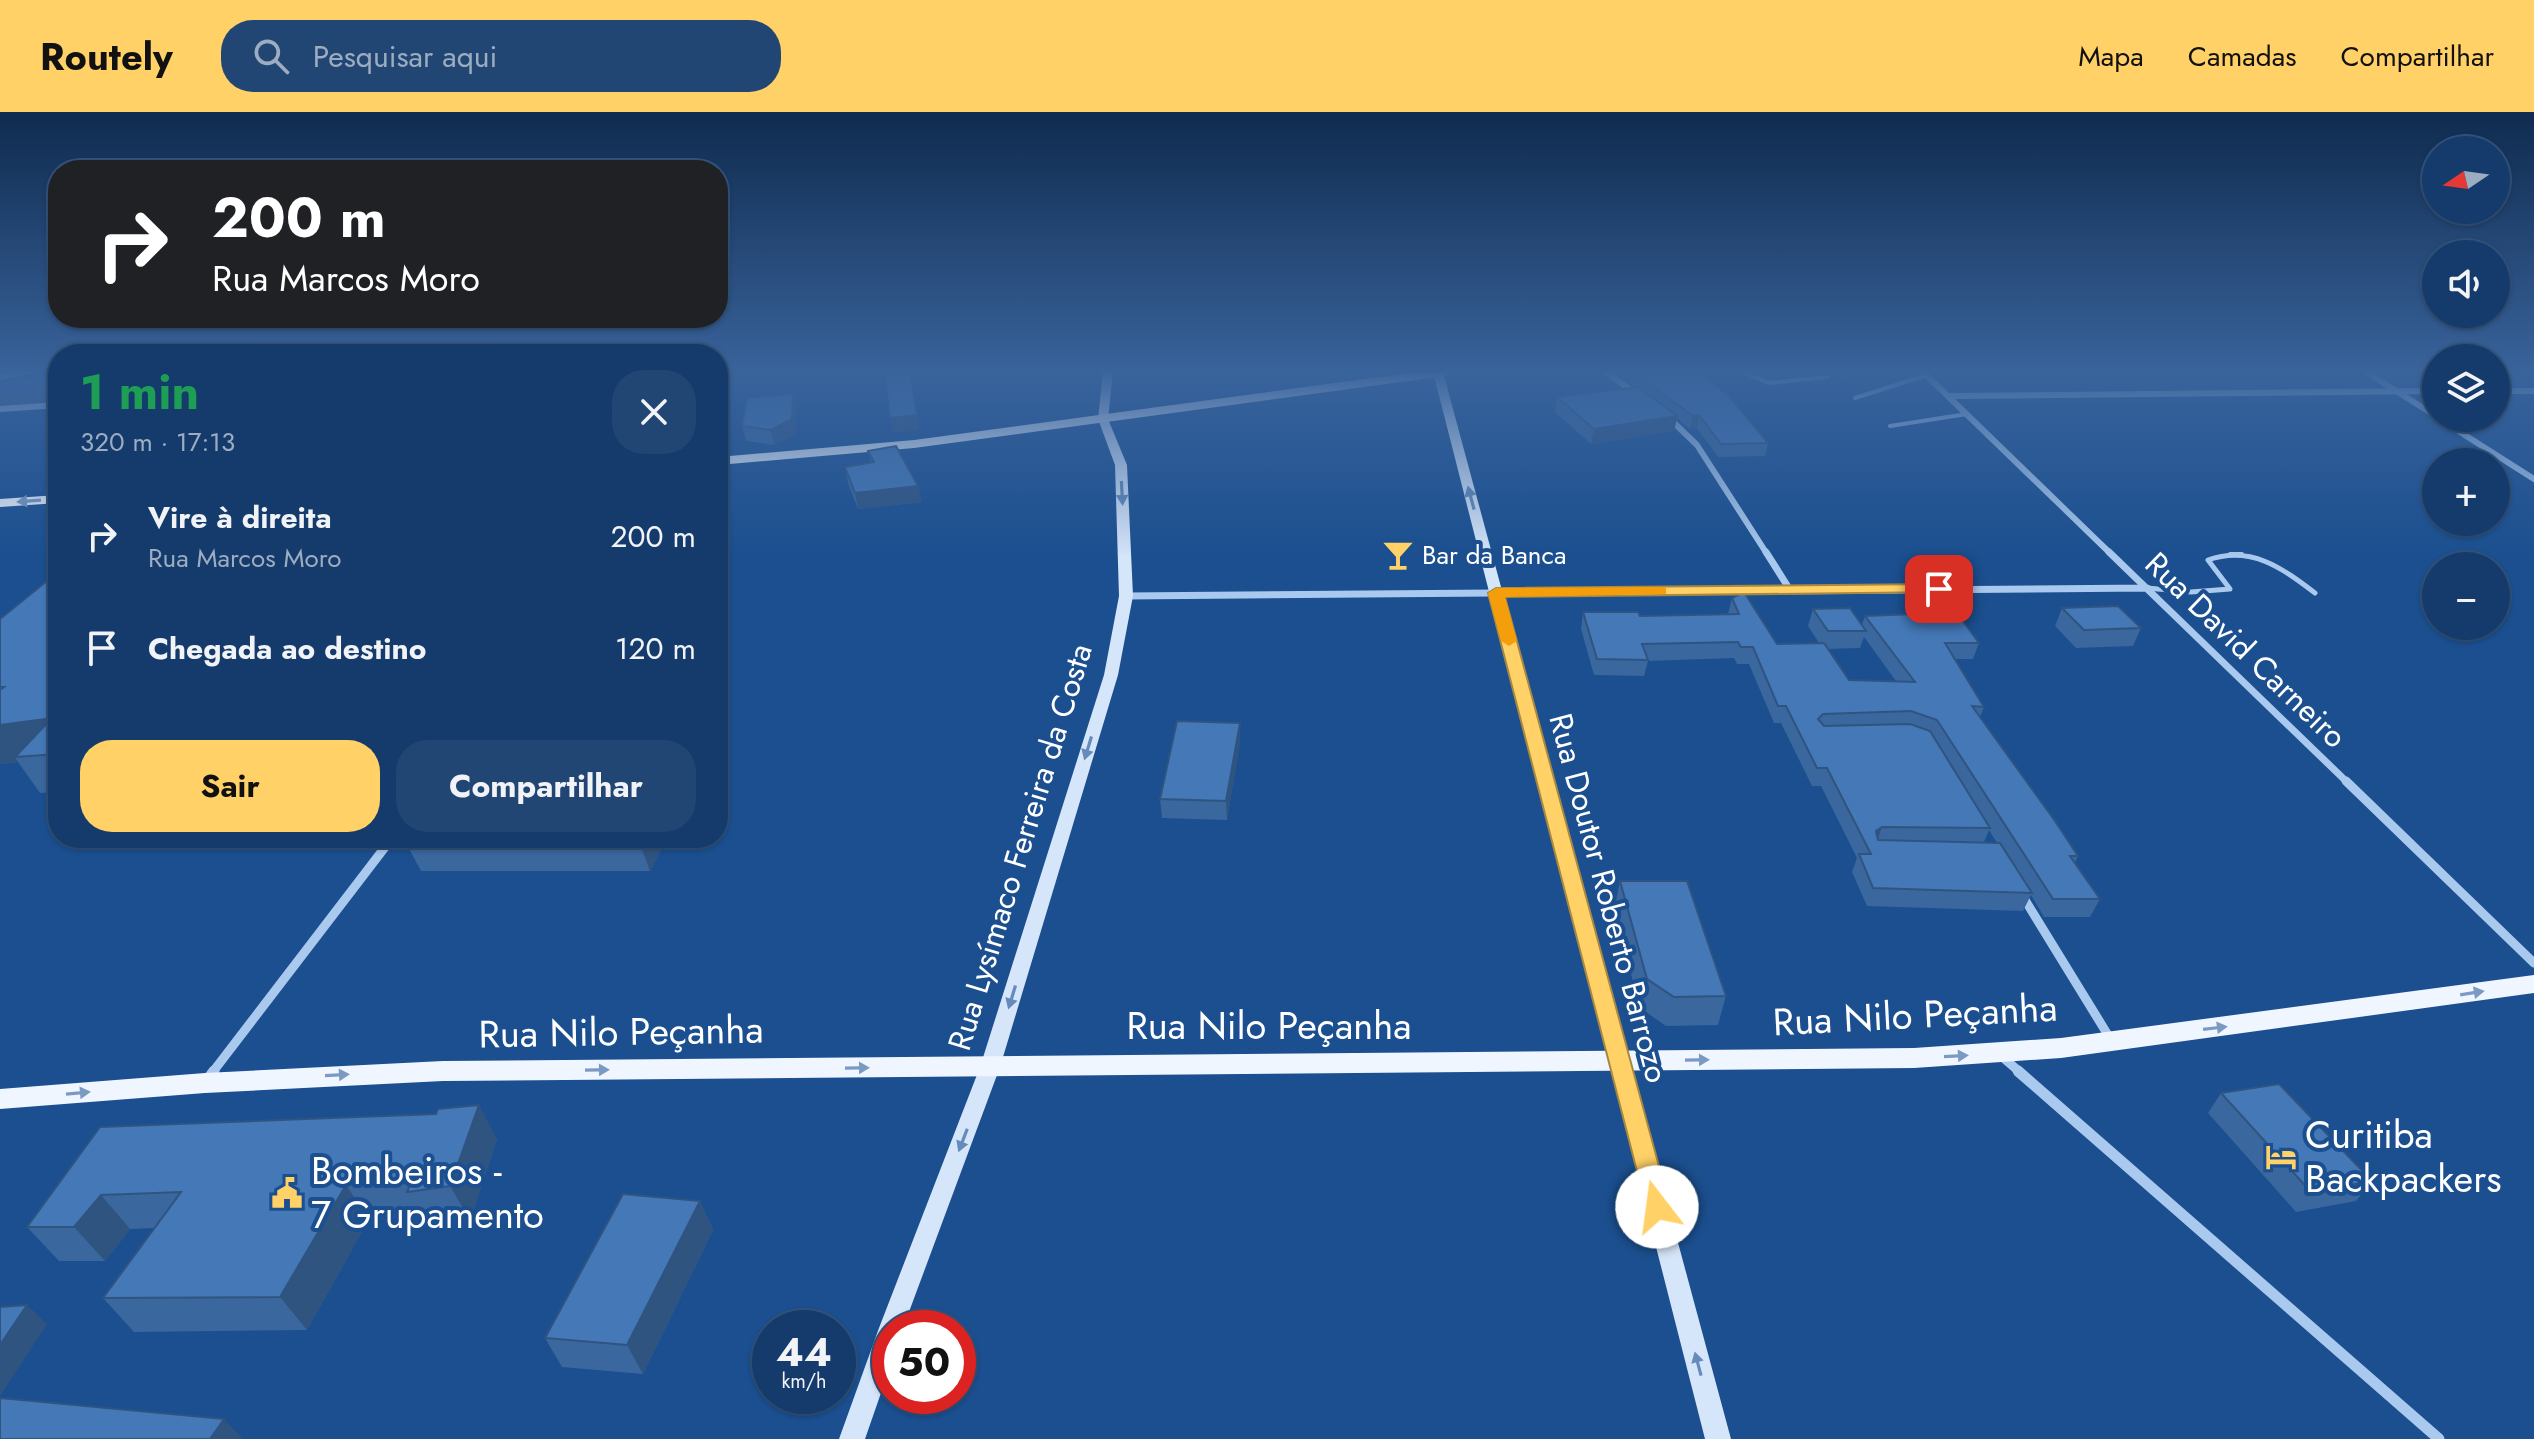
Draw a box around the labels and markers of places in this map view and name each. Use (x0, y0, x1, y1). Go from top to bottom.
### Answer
place label: Bar da Banca (1422, 536, 1566, 574)
bar icon: Bar da Banca (1381, 538, 1415, 572)
pin (1905, 555, 1973, 623)
place label: Curitiba Backpackers (2305, 1107, 2502, 1206)
hotel icon: Curitiba Backpackers (2264, 1140, 2298, 1174)
place label: Bombeiros - 7 Grupamento (311, 1143, 544, 1242)
public building icon: Bombeiros - 7 Grupamento (270, 1176, 304, 1210)

